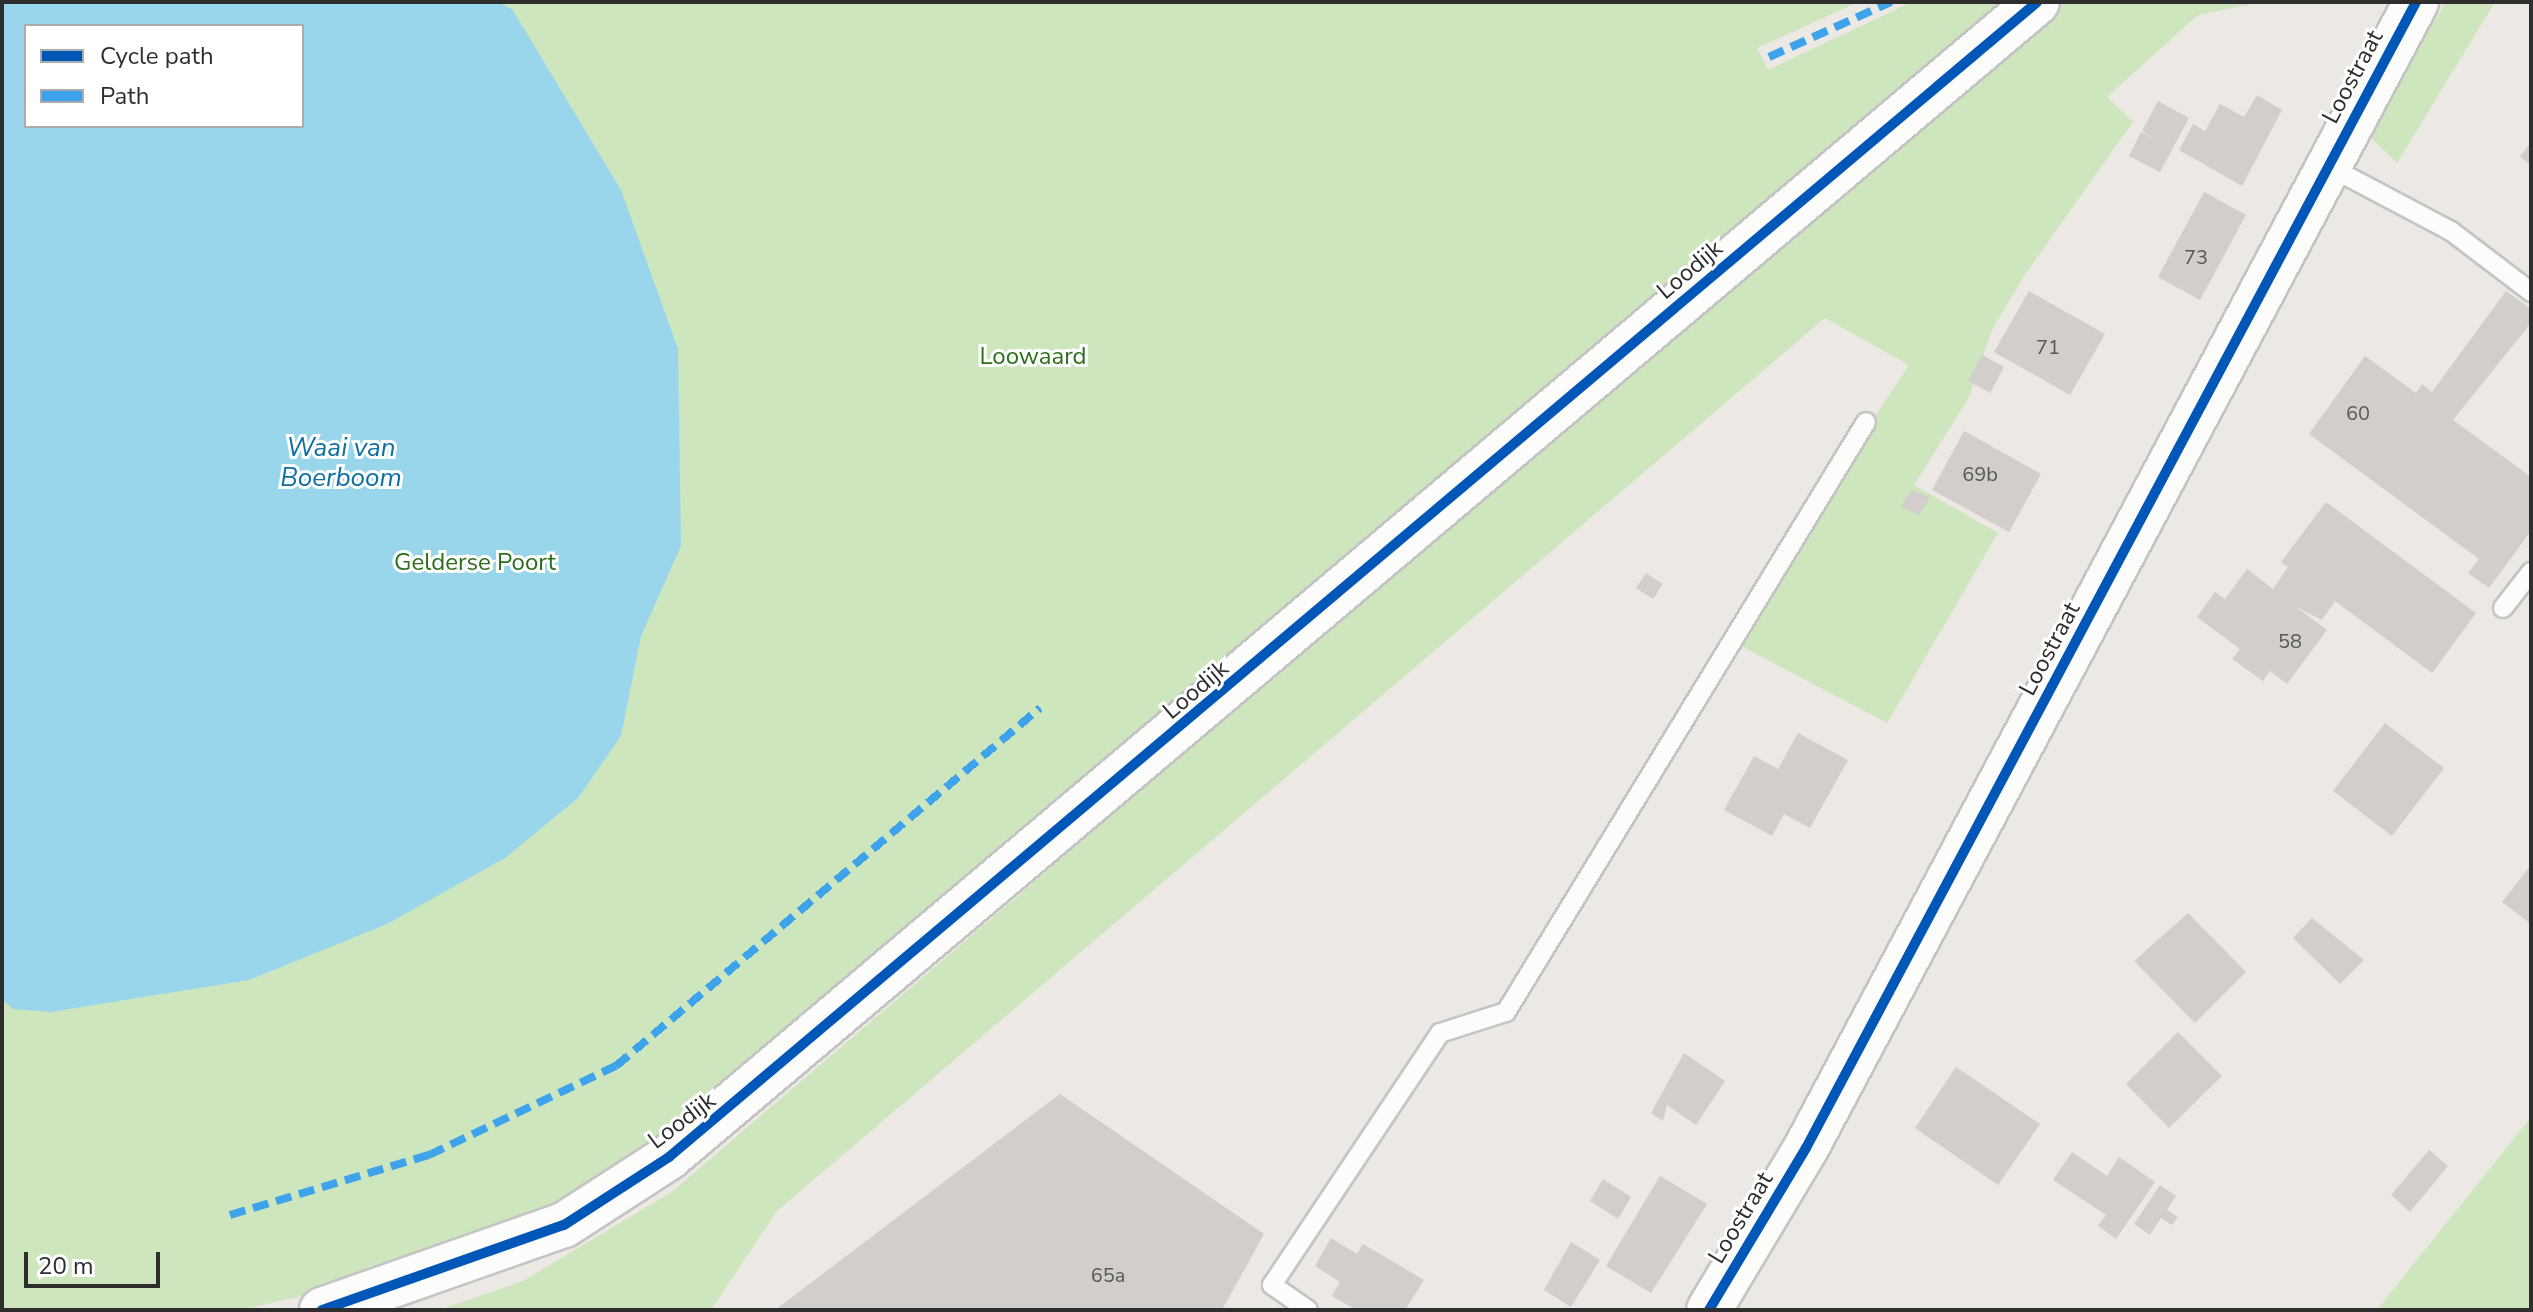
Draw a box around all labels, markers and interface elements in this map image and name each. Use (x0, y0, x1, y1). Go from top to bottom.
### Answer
legend (24, 24, 304, 128)
street label: Loostraat (2316, 25, 2390, 129)
text: Cycle path (100, 40, 214, 72)
text: Path (100, 80, 149, 112)
street label: Loodijk (1651, 234, 1729, 306)
house number: 73 (2184, 245, 2208, 269)
house number: 71 (2036, 335, 2060, 359)
park label: Loowaard (979, 343, 1087, 371)
house number: 60 (2346, 401, 2370, 425)
water label: Waai van Boerboom (280, 432, 402, 494)
house number: 69b (1962, 462, 1998, 486)
park label: Gelderse Poort (394, 549, 556, 577)
street label: Loostraat (2013, 597, 2087, 701)
house number: 58 (2278, 629, 2302, 653)
street label: Loodijk (1157, 654, 1235, 726)
street label: Loodijk (643, 1086, 721, 1156)
street label: Loostraat (1702, 1167, 1780, 1269)
scale bar (28, 1236, 164, 1286)
text: 20 m (38, 1250, 94, 1282)
house number: 65a (1091, 1263, 1125, 1287)

